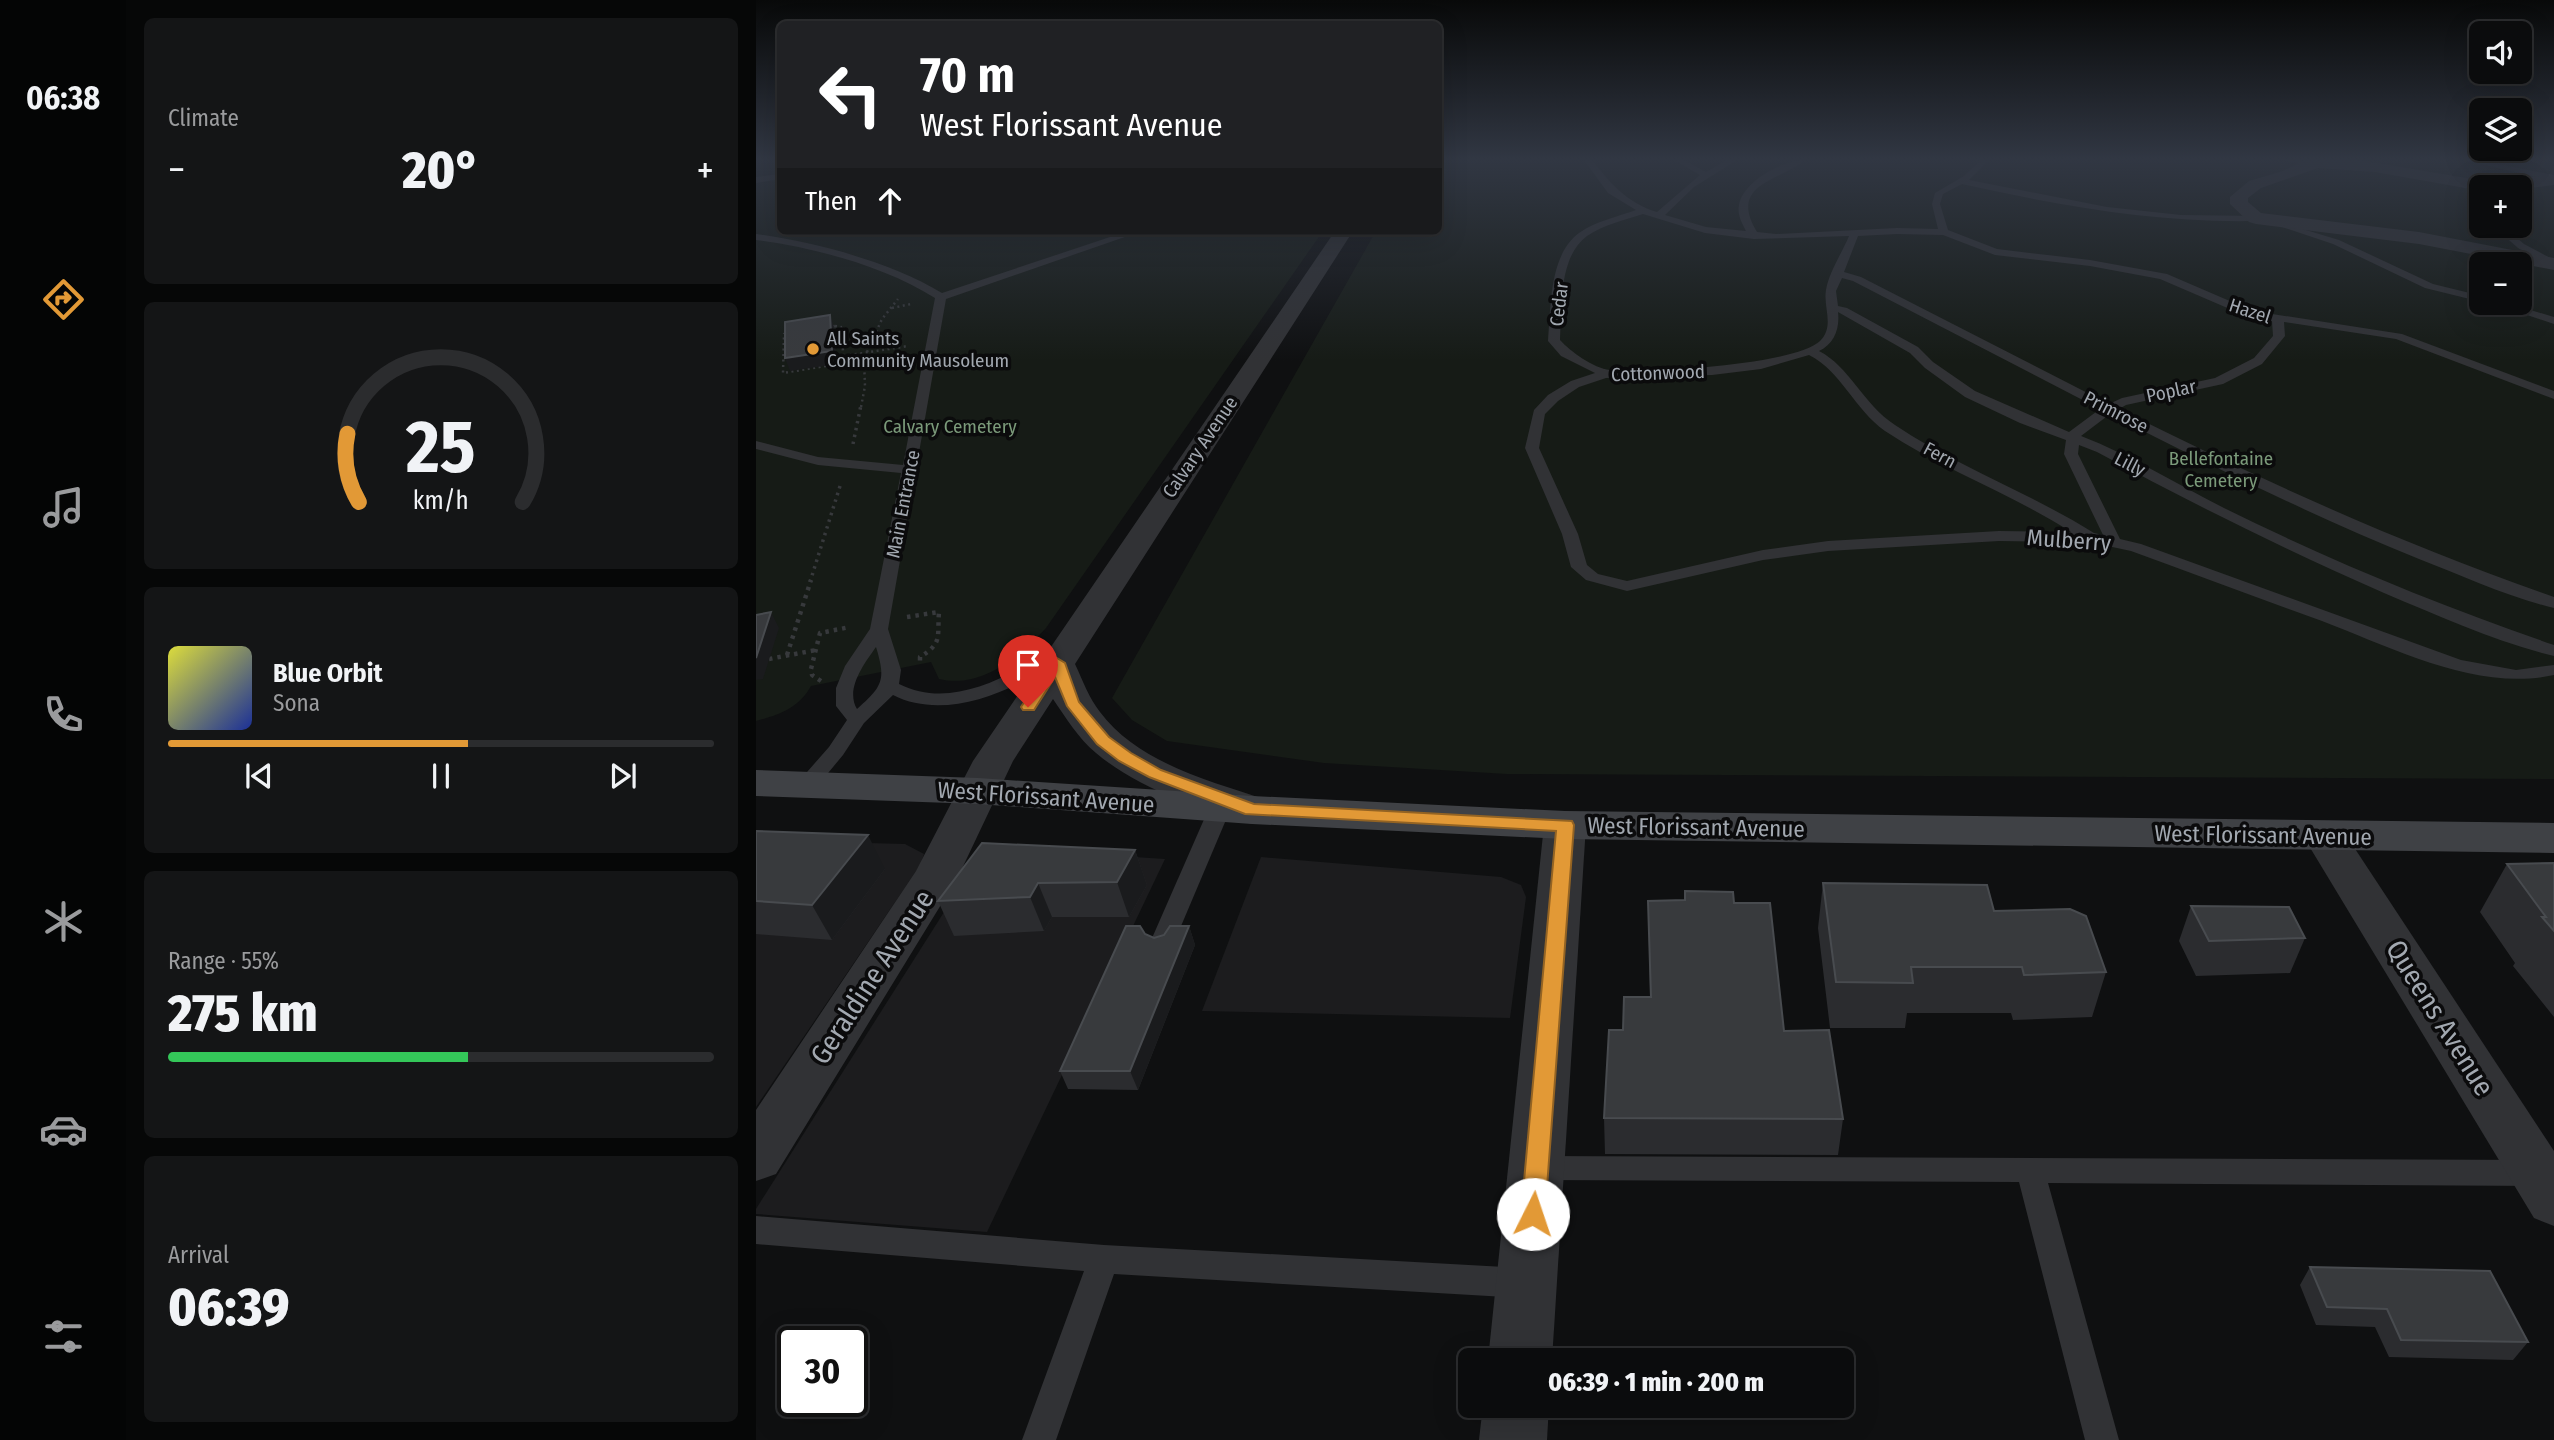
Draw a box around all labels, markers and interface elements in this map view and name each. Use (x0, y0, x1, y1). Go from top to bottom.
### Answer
map controls (2469, 21, 2532, 315)
button: sound (2469, 21, 2532, 84)
text: 70 m (920, 46, 1015, 105)
icon: left (805, 49, 896, 140)
text: 06:38 (26, 79, 100, 117)
button: layers (2469, 98, 2532, 161)
text: Climate (168, 104, 239, 132)
text: West Florissant Avenue (920, 106, 1223, 144)
text: 20° (402, 139, 480, 202)
text: − (168, 147, 185, 193)
text: + (697, 147, 714, 193)
button: + (2469, 175, 2532, 238)
icon: ahead (871, 182, 909, 220)
text: Then (805, 186, 857, 217)
button: − (2469, 252, 2532, 315)
icon: directions (39, 275, 88, 324)
street label: Cedar (1545, 280, 1573, 328)
street label: Hazel (2226, 293, 2274, 329)
place label: All Saints Community Mausoleum (827, 327, 1009, 372)
marker: All Saints Community Mausoleum (805, 341, 821, 357)
street label: Cottonwood (1611, 360, 1705, 386)
street label: Poplar (2144, 374, 2198, 407)
street label: Primrose (2080, 386, 2152, 438)
street label: Calvary Avenue (1158, 392, 1242, 502)
text: 25 (405, 404, 476, 491)
park label: Calvary Cemetery (883, 415, 1017, 438)
street label: Fern (1920, 437, 1960, 473)
street label: Lilly (2111, 447, 2150, 482)
park label: Bellefontaine Cemetery (2169, 447, 2273, 492)
street label: Main Entrance (881, 448, 925, 560)
icon: music (39, 483, 88, 532)
text: km/h (413, 485, 469, 515)
street label: Mulberry (2026, 523, 2113, 557)
pin (998, 635, 1058, 707)
icon: arrive (1009, 646, 1047, 684)
text: Blue Orbit (273, 658, 383, 689)
text: Sona (273, 689, 320, 717)
icon: phone (39, 690, 88, 739)
icon: previous (240, 757, 278, 795)
icon: pause (422, 757, 460, 795)
icon: next (604, 757, 642, 795)
street label: West Florissant Avenue (937, 775, 1155, 819)
street label: West Florissant Avenue (1587, 811, 1805, 843)
street label: West Florissant Avenue (2154, 819, 2372, 851)
street label: Geraldine Avenue (803, 884, 941, 1070)
icon: climate (39, 897, 88, 946)
street label: Queens Avenue (2379, 934, 2501, 1102)
text: Range · 55% (168, 947, 279, 975)
text: 275 km (168, 982, 317, 1045)
icon: car (39, 1105, 88, 1154)
position arrow (1496, 1177, 1570, 1251)
text: Arrival (168, 1241, 229, 1269)
text: 06:39 (168, 1276, 289, 1339)
icon: filters (39, 1312, 88, 1361)
speed limit sign: 30 (777, 1326, 868, 1417)
text: 06:39 · 1 min · 200 m (1548, 1367, 1764, 1398)

